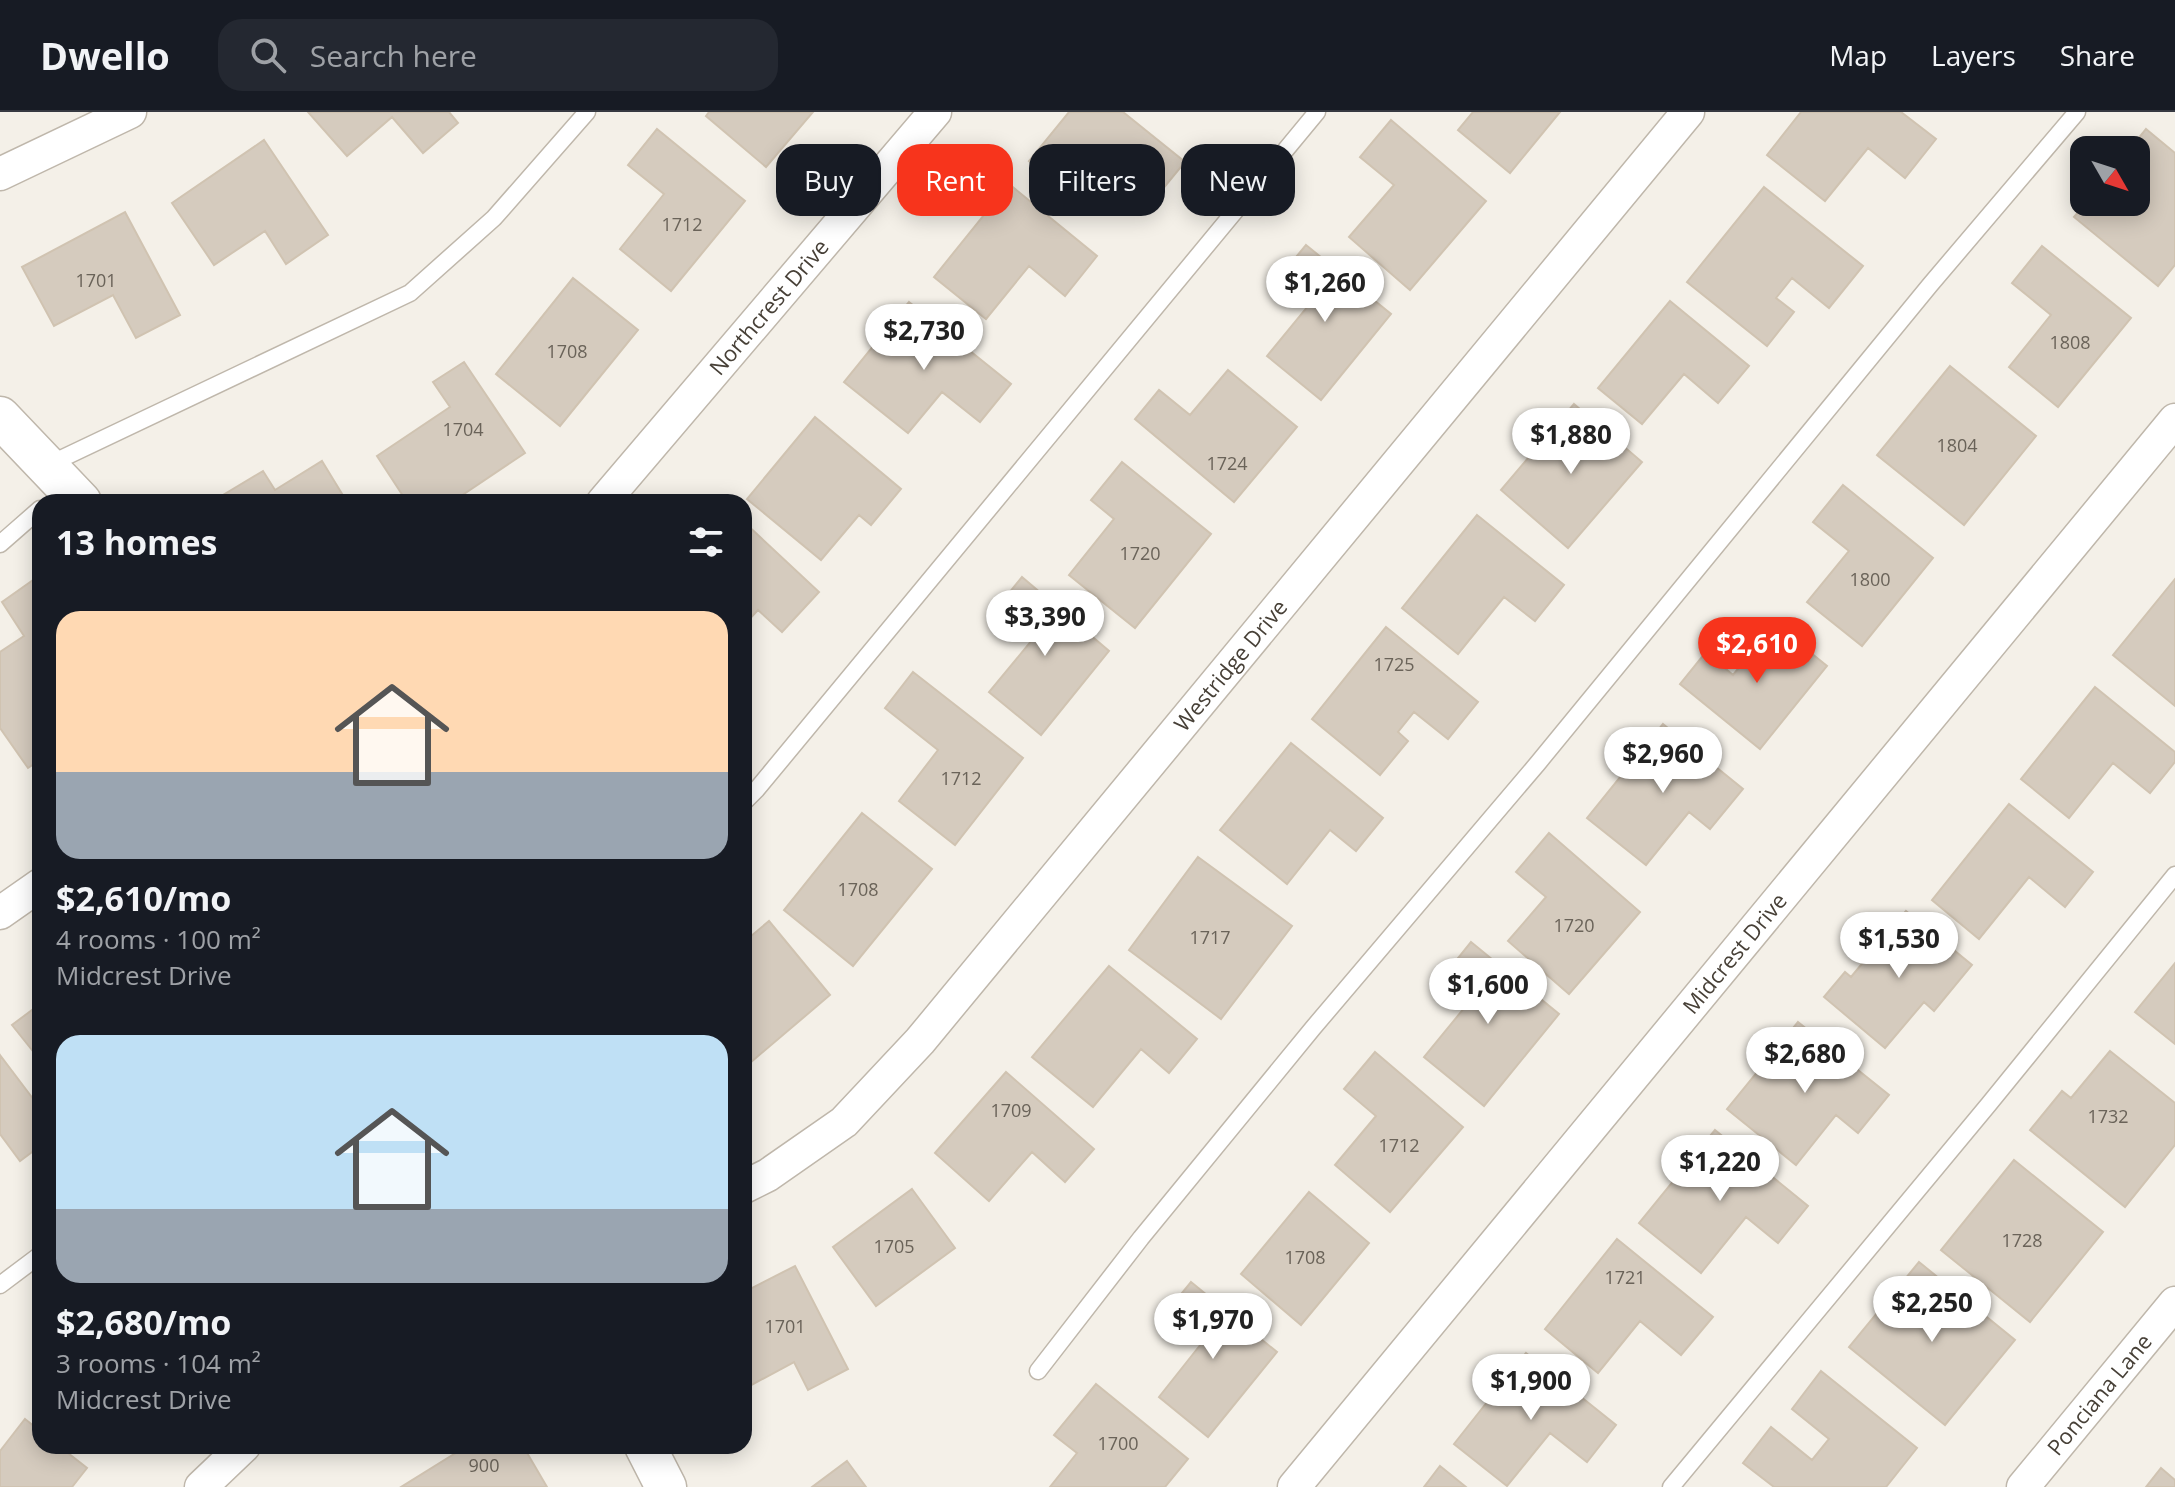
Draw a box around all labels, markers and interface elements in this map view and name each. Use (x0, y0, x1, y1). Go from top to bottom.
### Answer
search box (218, 19, 778, 91)
text: Dwello (40, 29, 170, 81)
icon: search (246, 33, 290, 77)
text: Search here (310, 35, 477, 76)
text: Map (1829, 36, 1887, 74)
text: Layers (1931, 36, 2016, 74)
text: Share (2060, 36, 2135, 74)
north arrow (2070, 136, 2150, 216)
map controls (2070, 136, 2150, 216)
chip: Buy (776, 144, 881, 216)
chip: Rent (897, 144, 1013, 216)
chip: Filters (1029, 144, 1165, 216)
chip: New (1181, 144, 1295, 216)
house number: 1712 (661, 212, 703, 236)
street label: Northcrest Drive (702, 232, 835, 381)
pin: $1,260 (1260, 256, 1390, 324)
text: $1,260 (1284, 264, 1366, 300)
house number: 1701 (75, 268, 117, 292)
pin: $2,730 (859, 304, 989, 372)
text: $2,730 (883, 312, 965, 348)
house number: 1808 (2049, 330, 2091, 354)
house number: 1708 (546, 339, 588, 363)
pin: $1,880 (1506, 408, 1636, 476)
text: $1,880 (1530, 416, 1612, 452)
house number: 1704 (442, 417, 484, 441)
house number: 1804 (1936, 433, 1978, 457)
house number: 1724 (1206, 451, 1248, 475)
text: 13 homes (56, 519, 217, 565)
icon: filters (684, 520, 728, 564)
house number: 1720 (1119, 541, 1161, 565)
house number: 1800 (1849, 567, 1891, 591)
pin: $3,390 (980, 590, 1110, 658)
street label: Westridge Drive (1166, 592, 1293, 737)
text: $3,390 (1004, 598, 1086, 634)
pin: $2,610 (1692, 617, 1822, 685)
text: $2,610 (1716, 625, 1798, 661)
house number: 1725 (1373, 652, 1415, 676)
icon: home (320, 663, 464, 807)
pin: $2,960 (1598, 727, 1728, 795)
text: $2,960 (1622, 735, 1704, 771)
house number: 1712 (940, 766, 982, 790)
text: $2,610/mo (56, 875, 231, 921)
house number: 1708 (837, 877, 879, 901)
street label: Midcrest Drive (1675, 886, 1793, 1020)
pin: $1,530 (1834, 912, 1964, 980)
house number: 1720 (1553, 913, 1595, 937)
text: $1,530 (1858, 920, 1940, 956)
text: 4 rooms · 100 m² (56, 921, 261, 957)
house number: 1717 (1189, 925, 1231, 949)
text: Midcrest Drive (56, 957, 232, 993)
pin: $1,600 (1423, 958, 1553, 1026)
text: $1,600 (1447, 966, 1529, 1002)
pin: $2,680 (1740, 1027, 1870, 1095)
text: $2,680 (1764, 1035, 1846, 1071)
icon: home (320, 1087, 464, 1231)
house number: 1709 (990, 1098, 1032, 1122)
house number: 1732 (2087, 1104, 2129, 1128)
house number: 1712 (1378, 1133, 1420, 1157)
pin: $1,220 (1655, 1135, 1785, 1203)
text: $1,220 (1679, 1143, 1761, 1179)
house number: 1728 (2001, 1228, 2043, 1252)
house number: 1705 (873, 1234, 915, 1258)
house number: 1708 (1284, 1245, 1326, 1269)
house number: 1721 (1604, 1265, 1646, 1289)
pin: $2,250 (1867, 1276, 1997, 1344)
text: $2,250 (1891, 1284, 1973, 1320)
pin: $1,970 (1148, 1293, 1278, 1361)
text: $2,680/mo (56, 1299, 231, 1345)
text: $1,970 (1172, 1301, 1254, 1337)
house number: 1701 (764, 1314, 806, 1338)
street label: Ponciana Lane (2040, 1327, 2158, 1461)
text: 3 rooms · 104 m² (56, 1345, 261, 1381)
pin: $1,900 (1466, 1354, 1596, 1422)
text: $1,900 (1490, 1362, 1572, 1398)
text: Midcrest Drive (56, 1381, 232, 1417)
house number: 1700 (1097, 1431, 1139, 1455)
house number: 900 (469, 1453, 499, 1477)

